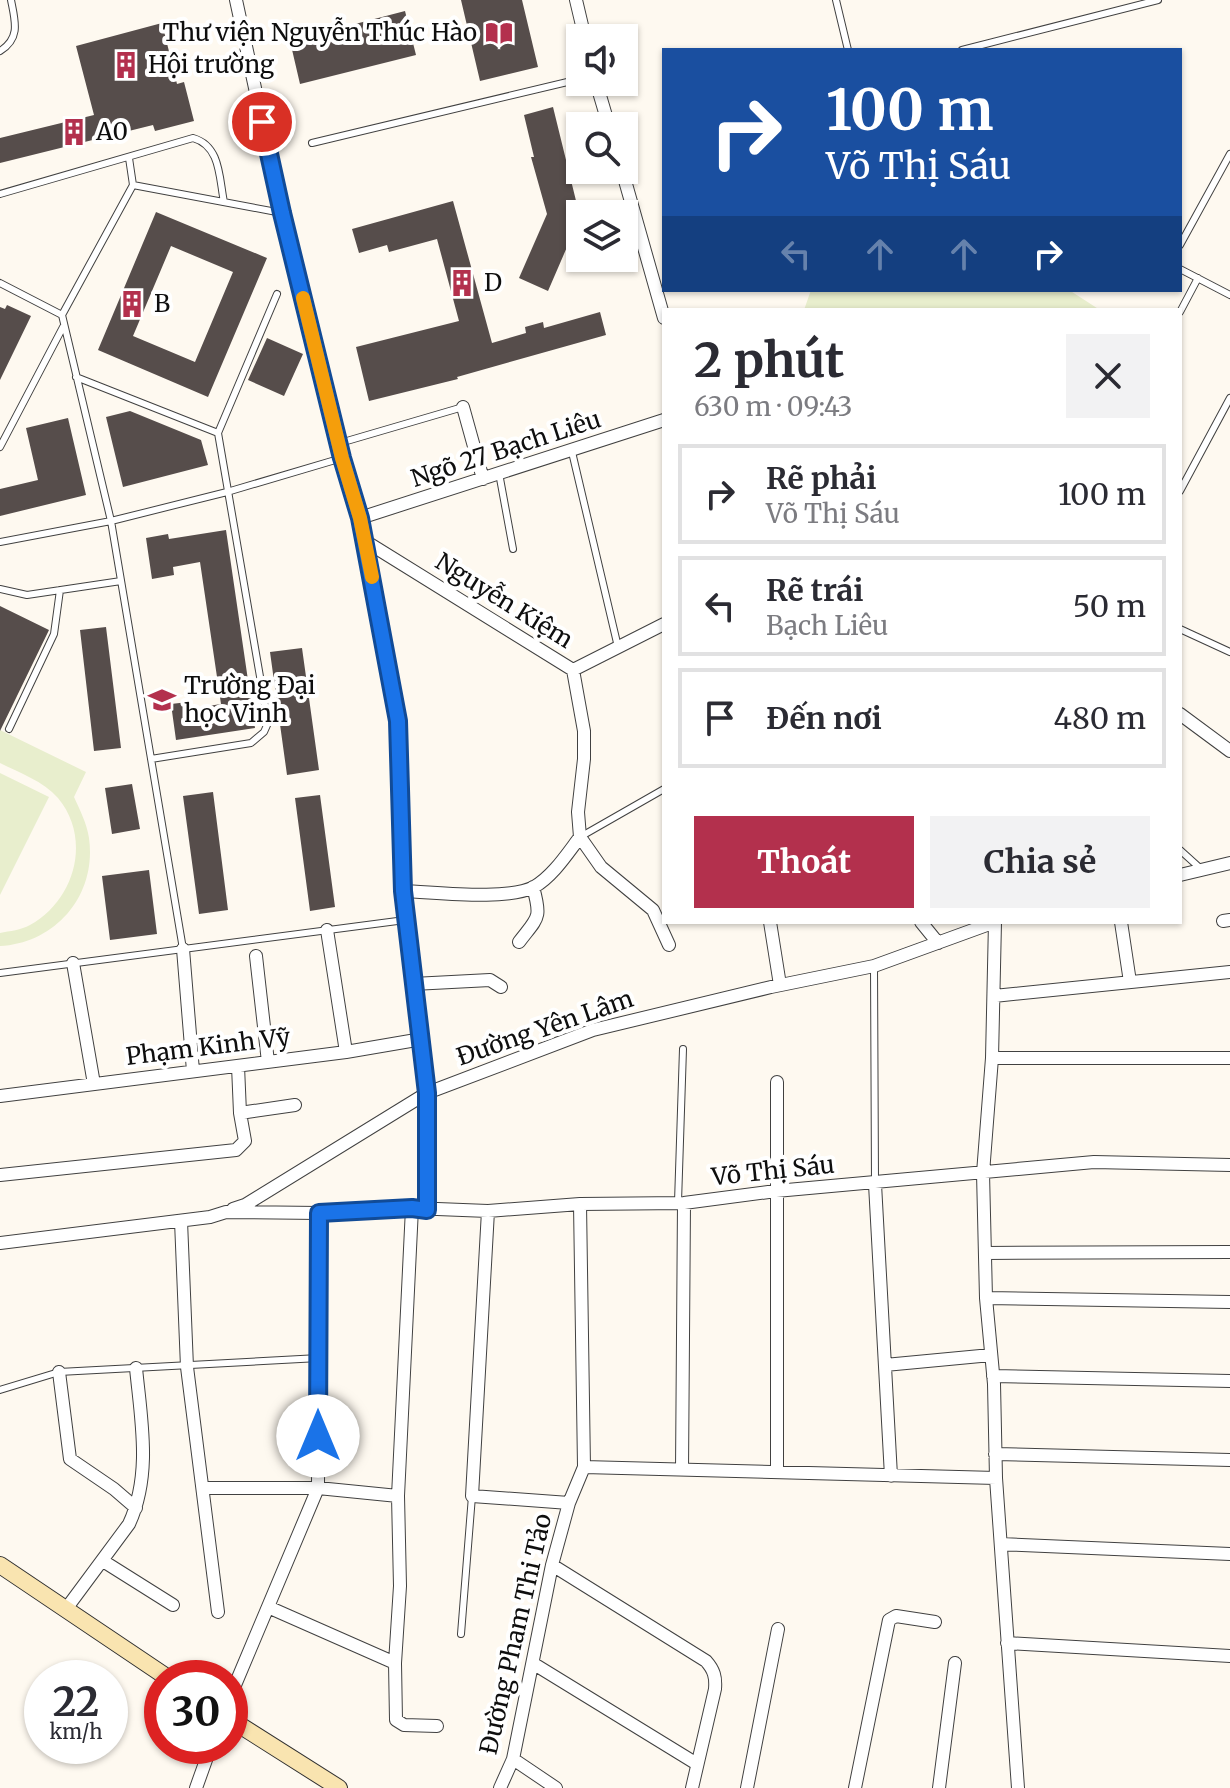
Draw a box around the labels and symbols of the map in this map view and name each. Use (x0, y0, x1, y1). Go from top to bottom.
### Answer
place label: Thư viện Nguyễn Thúc Hào (163, 17, 477, 48)
library icon: Thư viện Nguyễn Thúc Hào (484, 18, 514, 48)
place label: Hội trường (148, 49, 275, 80)
building icon: Hội trường (111, 50, 141, 80)
pin (228, 88, 296, 156)
place label: A0 (95, 116, 128, 147)
building icon: A0 (59, 117, 89, 147)
place label: D (484, 267, 502, 298)
building icon: D (447, 268, 477, 298)
place label: B (154, 288, 170, 319)
building icon: B (117, 289, 147, 319)
street label: Ngõ 27 Bạch Liêu (407, 403, 605, 494)
street label: Nguyễn Kiệm (430, 546, 579, 655)
place label: Trường Đại học Vinh (184, 670, 316, 729)
school or university icon: Trường Đại học Vinh (147, 685, 177, 715)
street label: Đường Yên Lâm (452, 983, 637, 1072)
street label: Phạm Kinh Vỹ (124, 1021, 292, 1072)
street label: Võ Thị Sáu (709, 1149, 836, 1192)
position arrow (276, 1394, 360, 1478)
street label: Đường Pham Thi Tảo (473, 1510, 558, 1757)
speed limit sign: 30 (144, 1660, 248, 1764)

